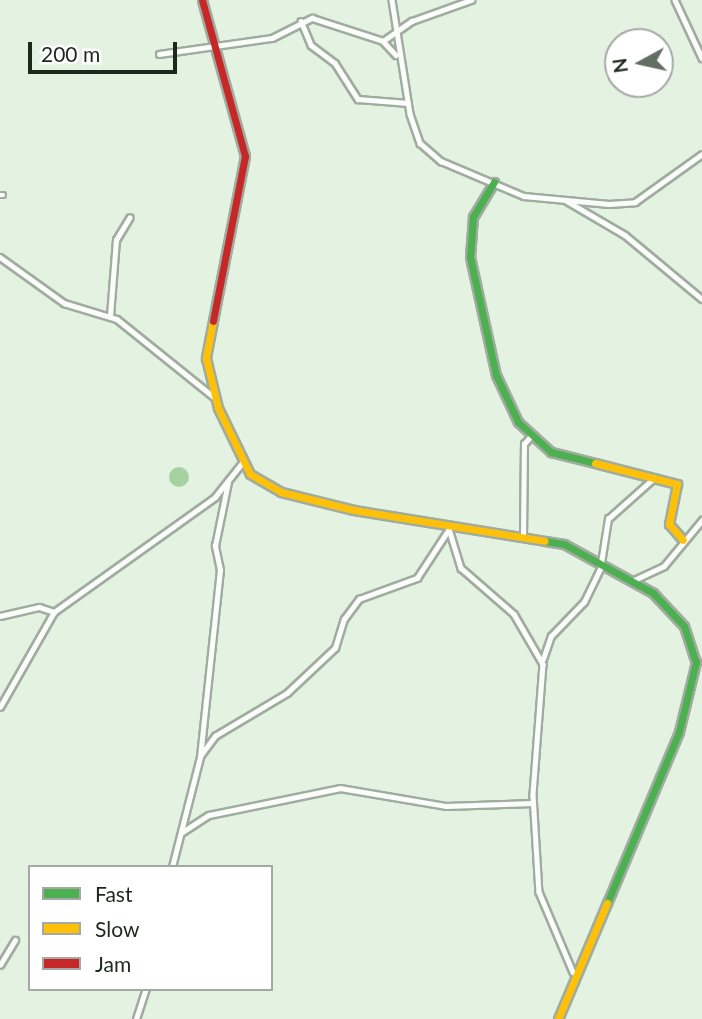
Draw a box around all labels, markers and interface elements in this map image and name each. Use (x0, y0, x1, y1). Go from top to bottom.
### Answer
scale bar (32, 28, 180, 72)
north arrow (604, 28, 674, 98)
text: 200 m (41, 41, 100, 66)
text: N (607, 57, 632, 75)
legend (28, 865, 273, 991)
text: Fast (95, 881, 132, 906)
text: Slow (95, 916, 139, 941)
text: Jam (95, 951, 131, 976)

